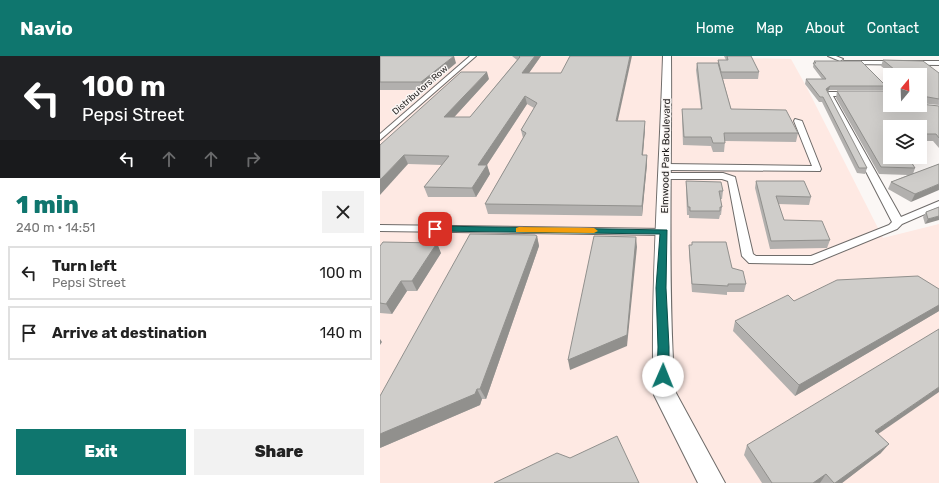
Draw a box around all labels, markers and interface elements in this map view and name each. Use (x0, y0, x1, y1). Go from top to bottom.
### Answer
text: Navio (20, 17, 73, 40)
text: Home (696, 20, 734, 37)
text: Map (756, 20, 783, 37)
text: About (805, 20, 845, 37)
text: Contact (867, 20, 919, 37)
street label: Distributors Row (390, 63, 450, 117)
north arrow (883, 68, 927, 112)
map controls (883, 68, 927, 164)
text: 100 m (82, 70, 166, 103)
icon: left (16, 72, 68, 124)
street label: Elmwood Park Boulevard (659, 98, 673, 214)
text: Pepsi Street (82, 104, 184, 126)
button: layers (883, 120, 927, 164)
icon: left (116, 148, 138, 170)
icon: ahead (158, 148, 180, 170)
icon: ahead (200, 148, 222, 170)
icon: right (242, 148, 264, 170)
text: 1 min (16, 191, 79, 219)
button: close (322, 191, 364, 233)
pin (418, 212, 452, 246)
icon: arrive (424, 218, 446, 240)
text: 240 m · 14:51 (16, 220, 95, 235)
text: Turn left (52, 257, 117, 275)
icon: left (18, 262, 40, 284)
text: 100 m (320, 264, 362, 282)
text: Pepsi Street (52, 275, 126, 290)
icon: arrive (18, 322, 40, 344)
text: Arrive at destination (52, 324, 207, 342)
text: 140 m (320, 324, 362, 342)
position arrow (642, 355, 684, 397)
button: Exit (16, 429, 186, 475)
button: Share (194, 429, 364, 475)

